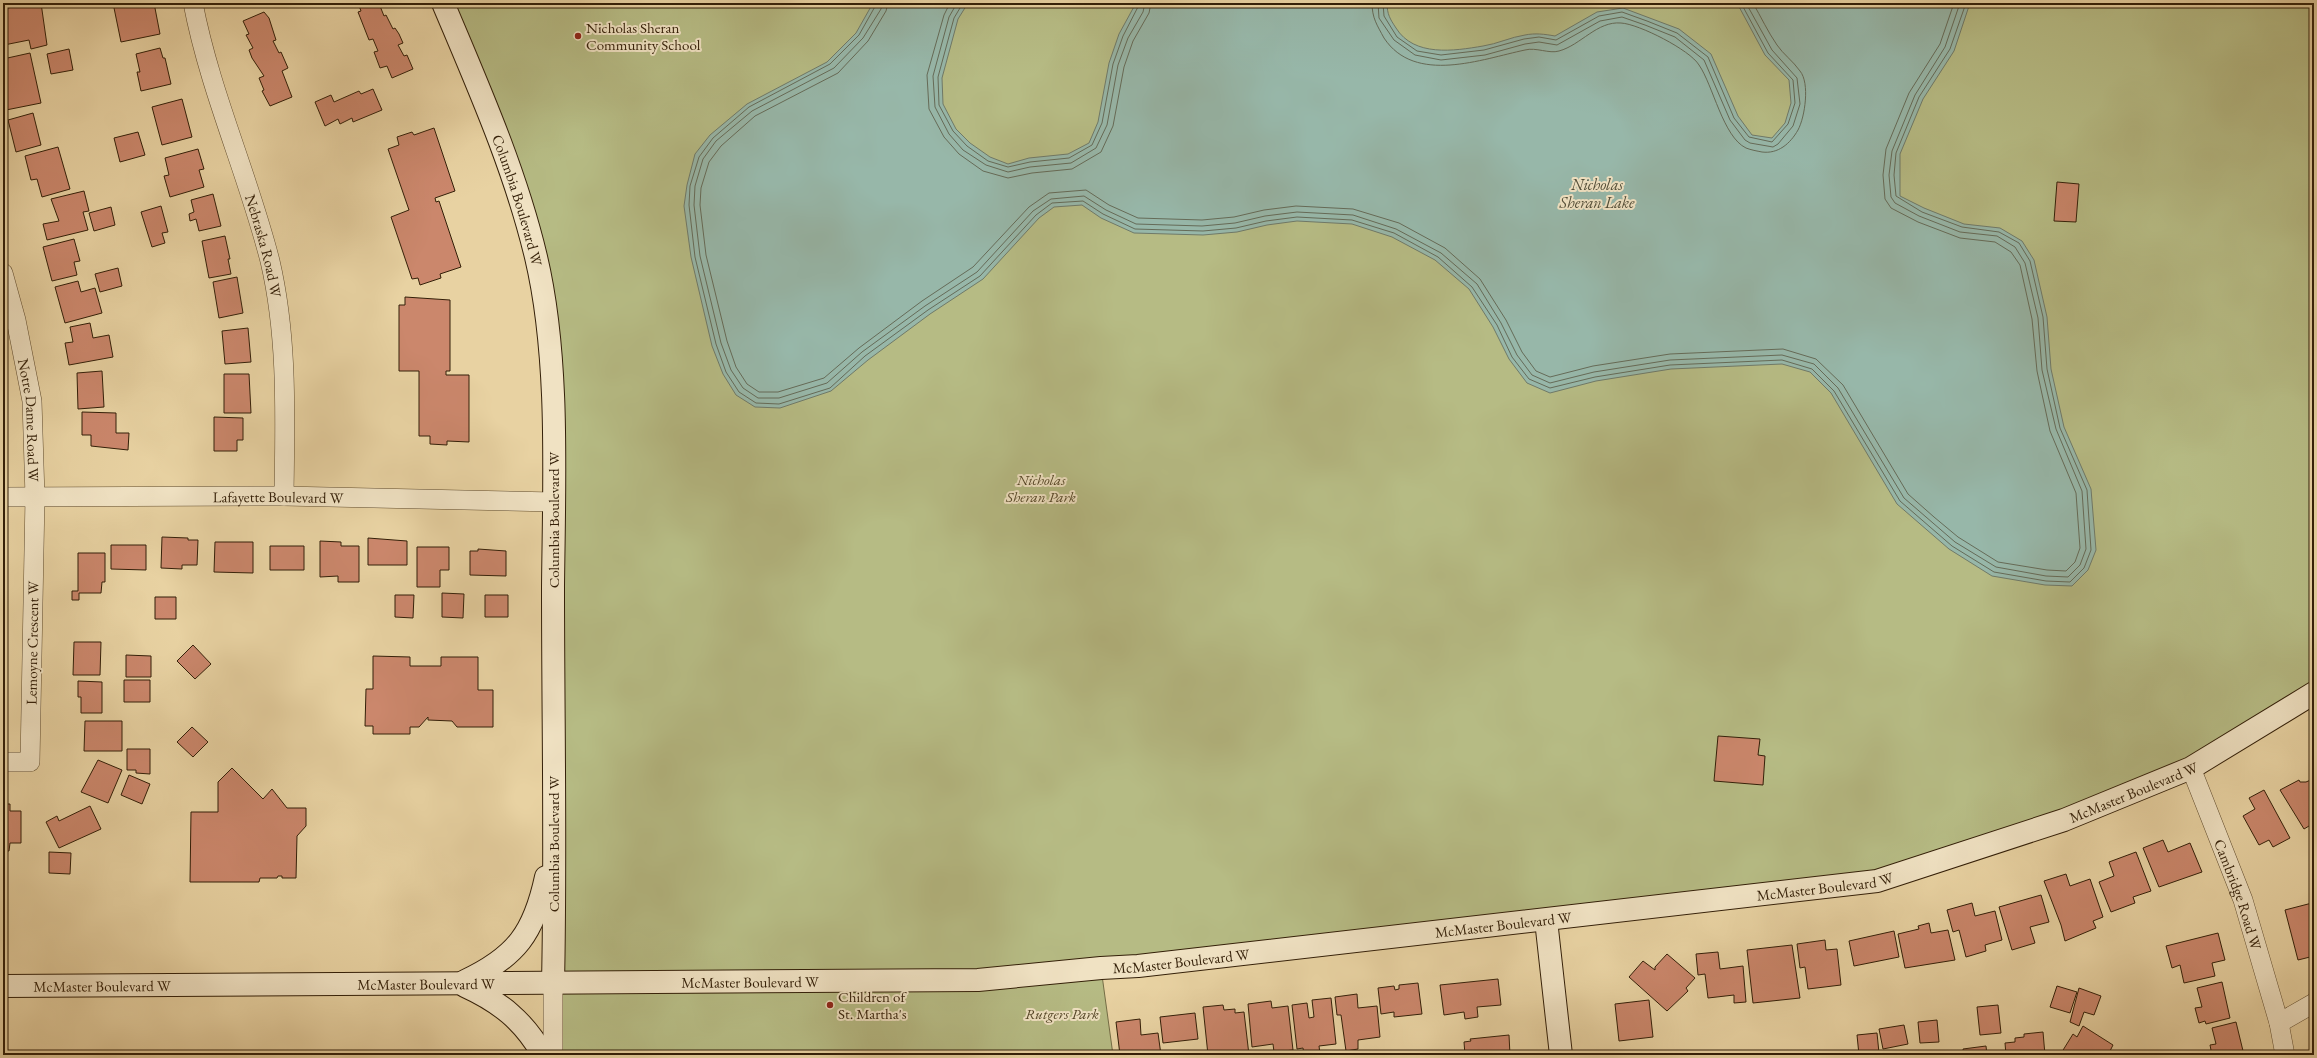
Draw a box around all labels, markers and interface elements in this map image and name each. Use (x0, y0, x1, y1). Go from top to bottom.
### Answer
place label: Nicholas Sheran Community School (586, 18, 701, 54)
marker: Nicholas Sheran Community School (573, 31, 583, 41)
street label: Columbia Boulevard W (488, 131, 547, 268)
water label: Nicholas Sheran Lake (1559, 174, 1635, 213)
street label: Nebraska Road W (241, 192, 286, 299)
street label: Notre Dame Road W (14, 357, 44, 482)
street label: Columbia Boulevard W (544, 451, 563, 588)
park label: Nicholas Sheran Park (1005, 470, 1076, 506)
street label: Lafayette Boulevard W (213, 486, 344, 507)
street label: Lemoyne Crescent W (21, 581, 43, 705)
street label: McMaster Boulevard W (2066, 757, 2201, 826)
street label: Columbia Boulevard W (544, 775, 563, 912)
street label: Cambridge Road W (2210, 836, 2267, 952)
street label: McMaster Boulevard W (1755, 867, 1896, 904)
street label: McMaster Boulevard W (1434, 907, 1573, 941)
street label: McMaster Boulevard W (1112, 944, 1251, 977)
street label: McMaster Boulevard W (681, 971, 819, 991)
street label: McMaster Boulevard W (357, 973, 495, 993)
street label: McMaster Boulevard W (33, 975, 171, 995)
place label: Children of St. Martha's (838, 987, 907, 1023)
marker: Children of St. Martha's (825, 1000, 835, 1010)
park label: Rutgers Park (1025, 1004, 1099, 1023)

